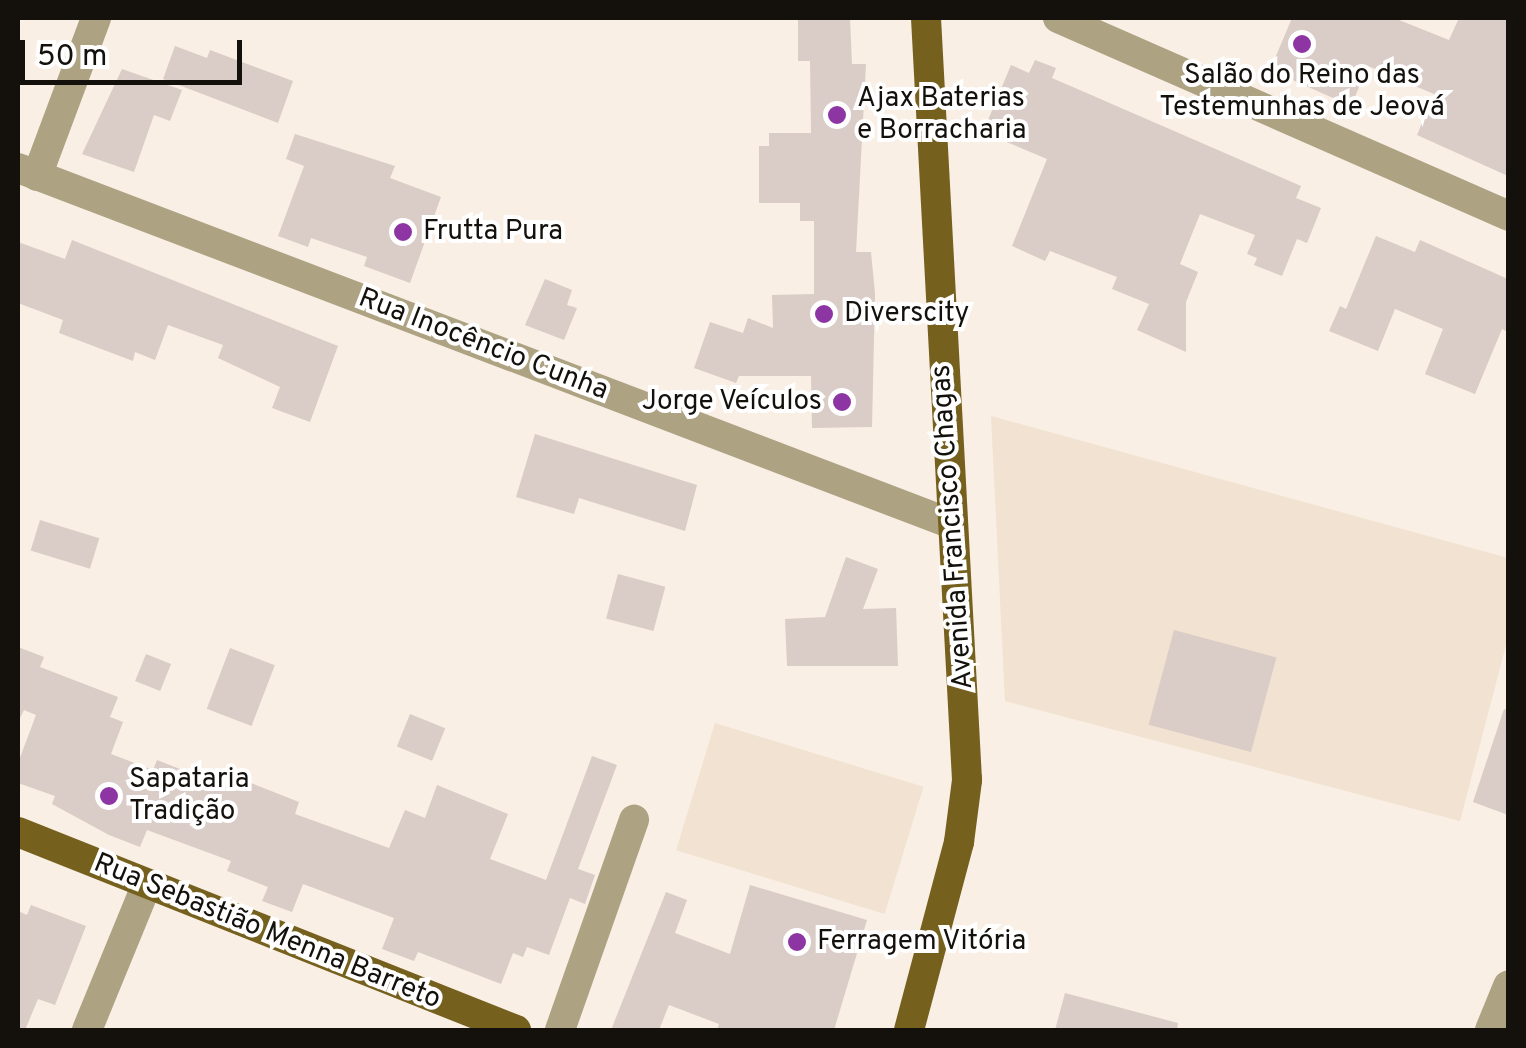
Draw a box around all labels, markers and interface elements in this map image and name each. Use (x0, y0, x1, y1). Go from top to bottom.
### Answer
scale bar (25, 20, 248, 82)
marker: Salão do Reino das Testemunhas de Jeová (1291, 33, 1313, 55)
text: 50 m (37, 39, 107, 76)
place label: Salão do Reino das Testemunhas de Jeová (1159, 59, 1445, 125)
place label: Ajax Baterias e Borracharia (857, 82, 1027, 148)
marker: Ajax Baterias e Borracharia (826, 104, 848, 126)
place label: Frutta Pura (423, 215, 563, 249)
marker: Frutta Pura (392, 221, 414, 243)
street label: Rua Inocêncio Cunha (353, 282, 613, 408)
place label: Diverscity (844, 297, 969, 331)
marker: Diverscity (813, 303, 835, 325)
street label: Avenida Francisco Chagas (925, 363, 981, 691)
place label: Jorge Veículos (641, 385, 822, 419)
marker: Jorge Veículos (831, 391, 853, 413)
place label: Sapataria Tradição (129, 763, 249, 829)
marker: Sapataria Tradição (98, 785, 120, 807)
street label: Rua Sebastião Menna Barreto (89, 847, 445, 1017)
place label: Ferragem Vitória (817, 925, 1027, 959)
marker: Ferragem Vitória (786, 931, 808, 953)

